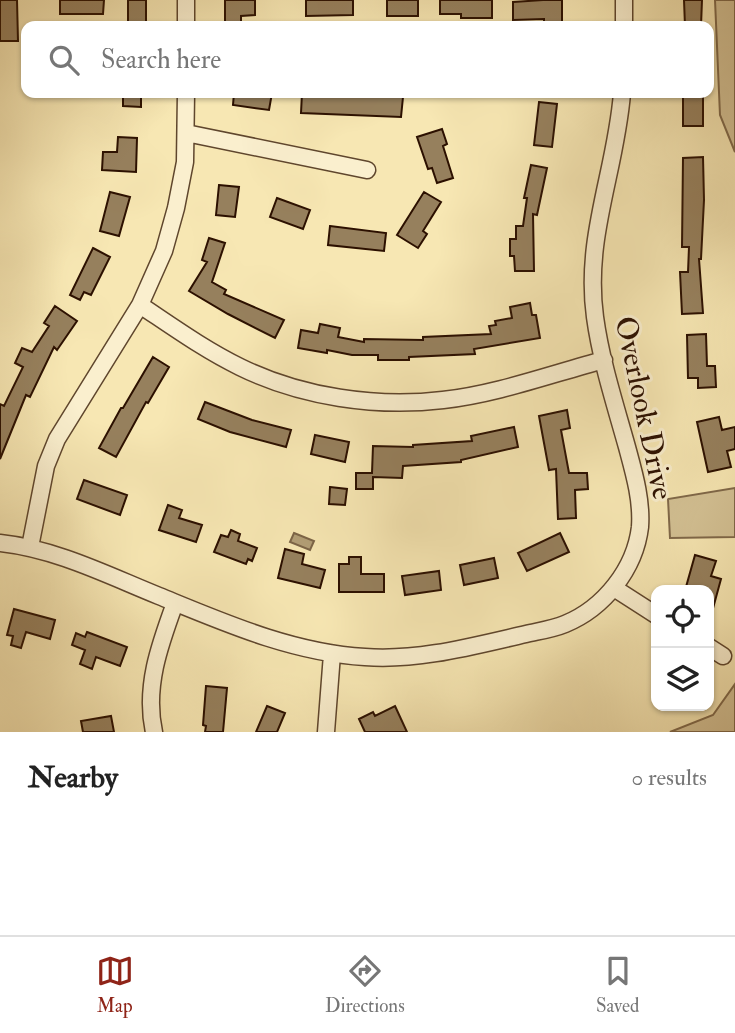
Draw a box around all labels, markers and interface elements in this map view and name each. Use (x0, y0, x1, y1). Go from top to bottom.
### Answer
search box (21, 21, 714, 98)
icon: search (45, 41, 83, 79)
text: Search here (101, 44, 221, 76)
street label: Overlook Drive (607, 313, 681, 503)
map controls (651, 585, 714, 711)
button: locate (651, 585, 714, 648)
button: layers (651, 648, 714, 711)
text: Nearby (28, 759, 118, 796)
text: 0 results (631, 763, 707, 792)
tab: Map (96, 952, 134, 1018)
tab: Directions (325, 952, 405, 1018)
tab: Saved (596, 952, 639, 1018)

